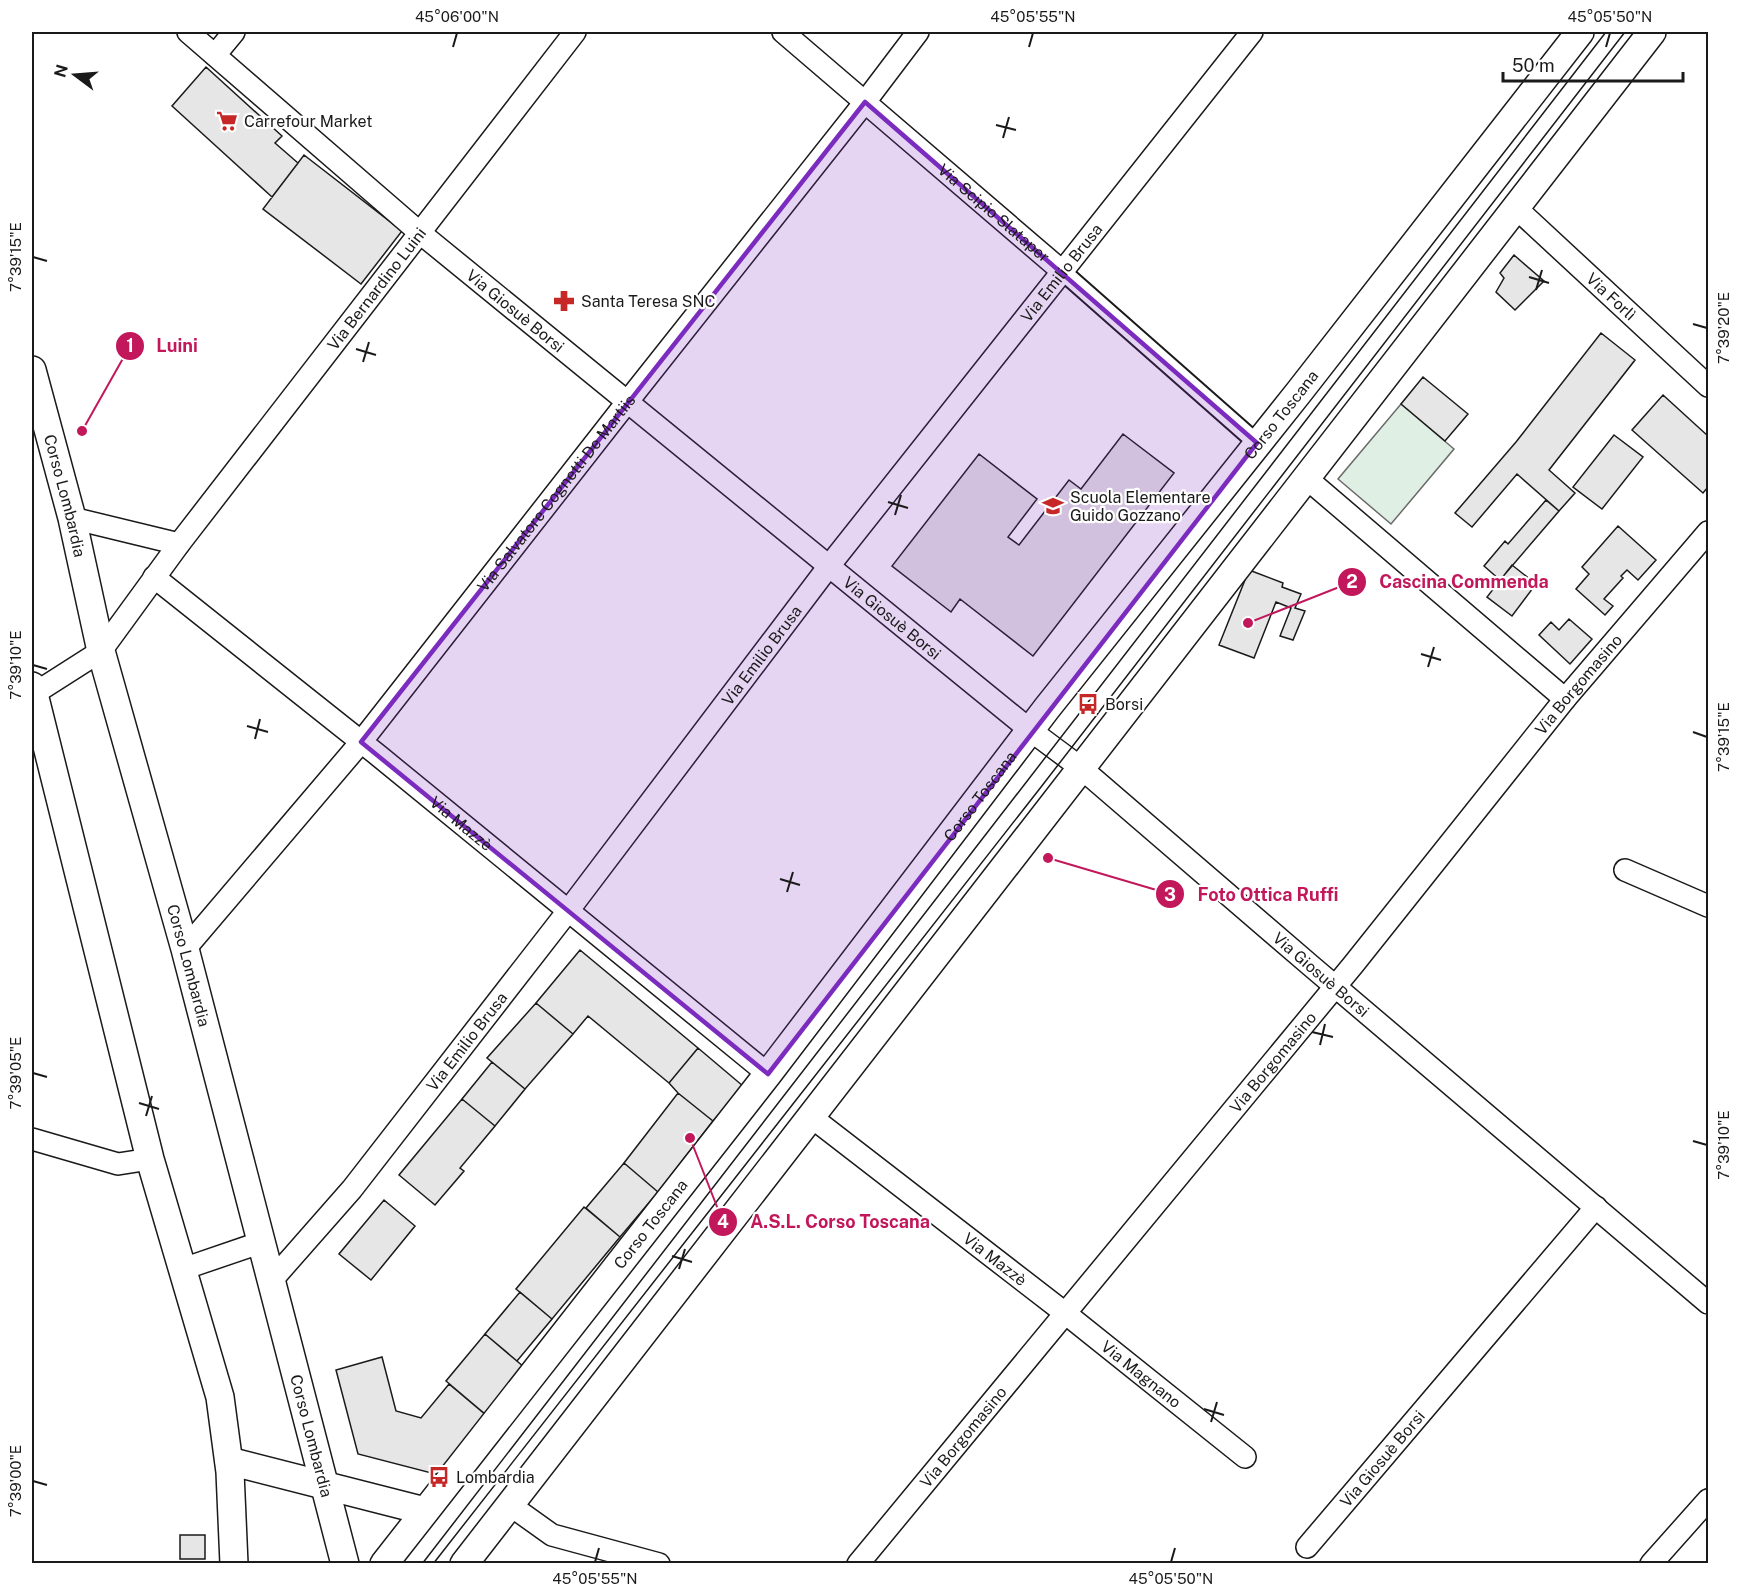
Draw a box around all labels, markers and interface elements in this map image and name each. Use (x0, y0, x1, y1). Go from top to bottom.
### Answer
text: 45°06'00"N (415, 8, 499, 25)
text: 45°05'55"N (990, 8, 1076, 25)
text: 45°05'50"N (1568, 8, 1652, 25)
north arrow (45, 45, 105, 105)
scale bar (1503, 45, 1683, 83)
text: 50 m (1512, 55, 1555, 76)
text: N (50, 62, 72, 80)
supermarket icon: Carrefour Market (215, 109, 239, 133)
place label: Carrefour Market (244, 112, 372, 131)
street label: Via Scipio Slataper (934, 160, 1054, 266)
street label: Via Emilio Brusa (1017, 220, 1106, 326)
text: 7°39'15"E (7, 222, 24, 292)
street label: Via Bernardino Luini (323, 224, 430, 354)
street label: Via Giosuè Borsi (463, 265, 568, 356)
street label: Via Forlì (1583, 269, 1640, 324)
pharmacy icon: Santa Teresa SNC (552, 289, 576, 313)
place label: Santa Teresa SNC (581, 292, 716, 311)
text: 7°39'20"E (1715, 292, 1732, 364)
callout: Luini (115, 328, 210, 364)
text: 1 (126, 335, 134, 356)
text: Luini (156, 335, 198, 356)
street label: Corso Toscana (1240, 366, 1322, 463)
street label: Via Salvatore Cognetti De Martiis (473, 391, 639, 595)
street label: Corso Lombardia (40, 432, 90, 559)
place label: Scuola Elementare Guido Gozzano (1070, 488, 1210, 525)
school or university icon: Scuola Elementare Guido Gozzano (1041, 494, 1065, 518)
callout: Cascina Commenda (1337, 564, 1560, 600)
text: 2 (1346, 571, 1358, 592)
text: Cascina Commenda (1379, 571, 1549, 592)
street label: Via Giosuè Borsi (839, 572, 945, 663)
street label: Via Emilio Brusa (718, 602, 805, 709)
text: 7°39'10"E (7, 630, 24, 700)
street label: Via Borgomasino (1531, 630, 1626, 738)
bus stop icon: Borsi (1076, 692, 1100, 716)
place label: Borsi (1105, 695, 1143, 714)
text: 7°39'15"E (1715, 702, 1732, 772)
street label: Corso Toscana (939, 747, 1020, 845)
street label: Via Mazzè (426, 792, 496, 854)
callout: Foto Ottica Ruffi (1155, 876, 1350, 912)
text: 3 (1164, 884, 1176, 905)
text: Foto Ottica Ruffi (1197, 884, 1339, 905)
street label: Corso Lombardia (163, 902, 214, 1029)
street label: Via Giosuè Borsi (1269, 928, 1373, 1021)
street label: Via Emilio Brusa (422, 988, 511, 1095)
street label: Via Borgomasino (1226, 1008, 1320, 1116)
text: 7°39'05"E (7, 1037, 24, 1109)
text: 7°39'10"E (1715, 1110, 1732, 1180)
street label: Corso Toscana (610, 1176, 691, 1272)
callout: A.S.L. Corso Toscana (708, 1204, 942, 1240)
text: 4 (717, 1211, 729, 1232)
text: A.S.L. Corso Toscana (750, 1211, 930, 1232)
street label: Via Mazzè (960, 1229, 1031, 1290)
street label: Via Magnano (1098, 1336, 1185, 1412)
street label: Corso Lombardia (287, 1372, 337, 1499)
street label: Via Borgomasino (916, 1383, 1010, 1491)
street label: Via Giosuè Borsi (1336, 1407, 1428, 1511)
text: 7°39'00"E (7, 1445, 24, 1517)
bus stop icon: Lombardia (427, 1465, 451, 1489)
place label: Lombardia (456, 1468, 535, 1487)
text: 45°05'55"N (552, 1570, 638, 1587)
text: 45°05'50"N (1129, 1570, 1213, 1587)

